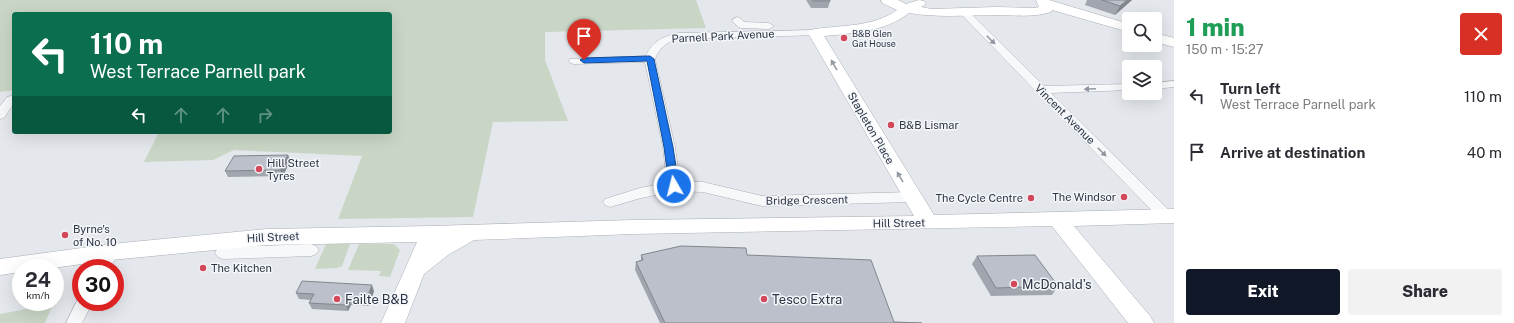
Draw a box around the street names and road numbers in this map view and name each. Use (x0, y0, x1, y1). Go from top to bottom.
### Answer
street label: Parnell Park Avenue (671, 27, 775, 45)
street label: Vincent Avenue (1033, 82, 1097, 146)
street label: Stapleton Place (846, 90, 896, 166)
street label: Bridge Crescent (766, 193, 848, 207)
street label: Hill Street (873, 217, 925, 229)
street label: Hill Street (246, 230, 300, 244)

